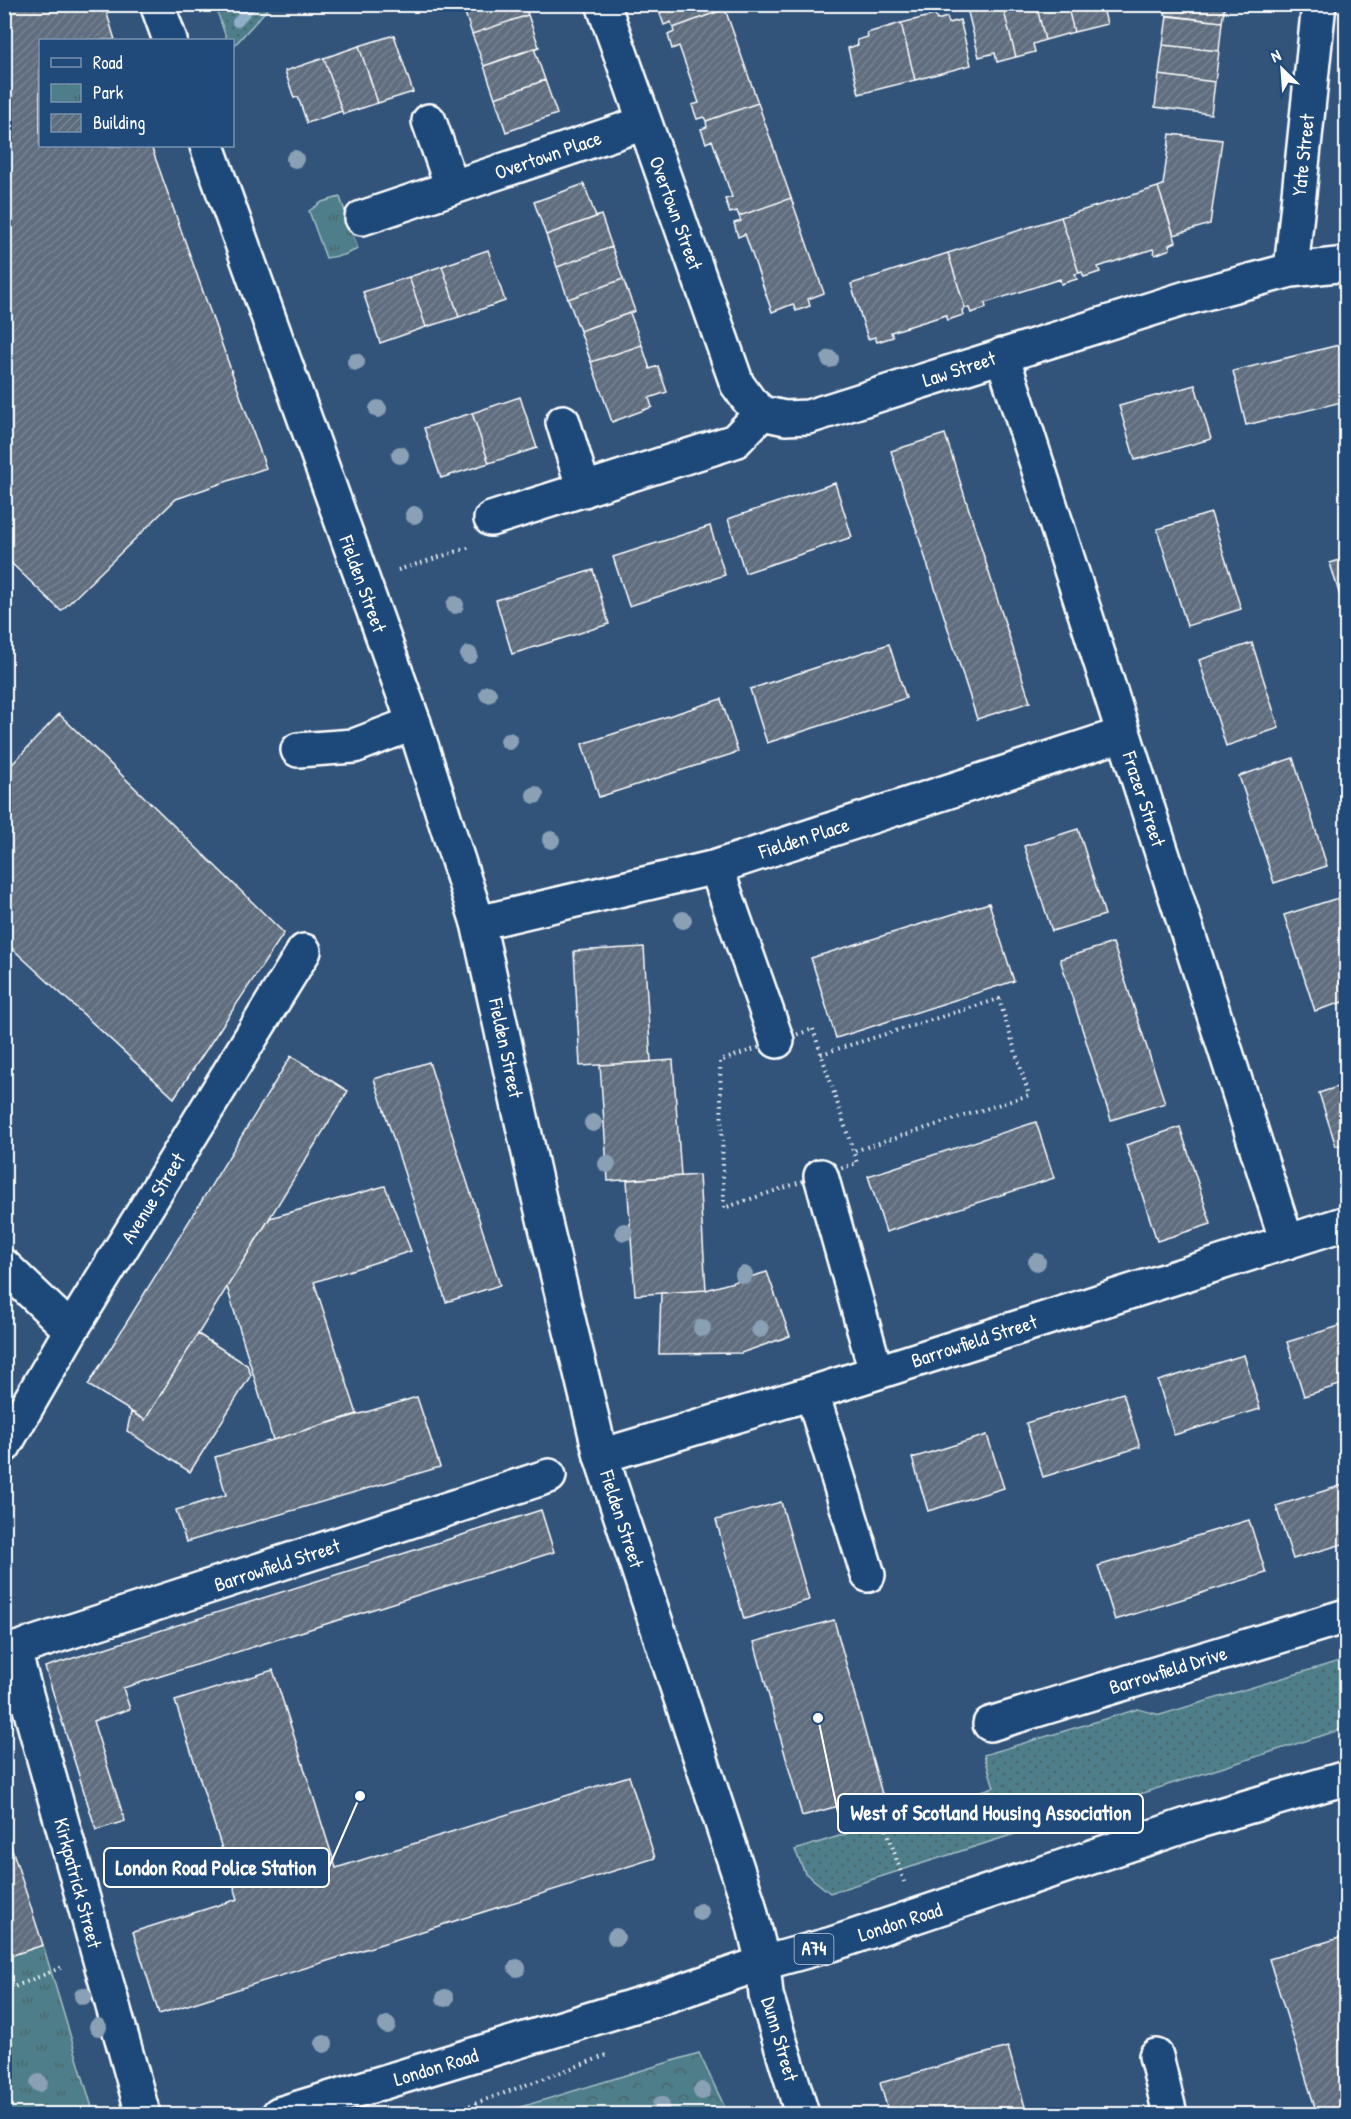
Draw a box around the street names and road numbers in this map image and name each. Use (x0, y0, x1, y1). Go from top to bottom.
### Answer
street label: Yate Street (1285, 111, 1320, 197)
street label: Overtown Place (491, 124, 605, 185)
street label: Overtown Street (643, 152, 710, 274)
street label: Law Street (919, 344, 1000, 393)
street label: Fielden Street (333, 531, 394, 637)
street label: Frazer Street (1116, 747, 1173, 851)
street label: Fielden Place (754, 810, 852, 865)
street label: Fielden Street (483, 995, 530, 1101)
street label: Avenue Street (114, 1146, 192, 1248)
street label: Barrowfield Street (907, 1307, 1041, 1374)
street label: Fielden Street (594, 1466, 651, 1572)
street label: Barrowfield Street (210, 1531, 344, 1598)
street label: Barrowfield Drive (1106, 1639, 1230, 1700)
street label: Kirkpatrick Street (48, 1815, 109, 1952)
street label: London Road (854, 1895, 945, 1948)
road number: A74 (794, 1934, 834, 1964)
street label: Dunn Street (756, 1993, 806, 2085)
street label: London Road (390, 2041, 482, 2092)

